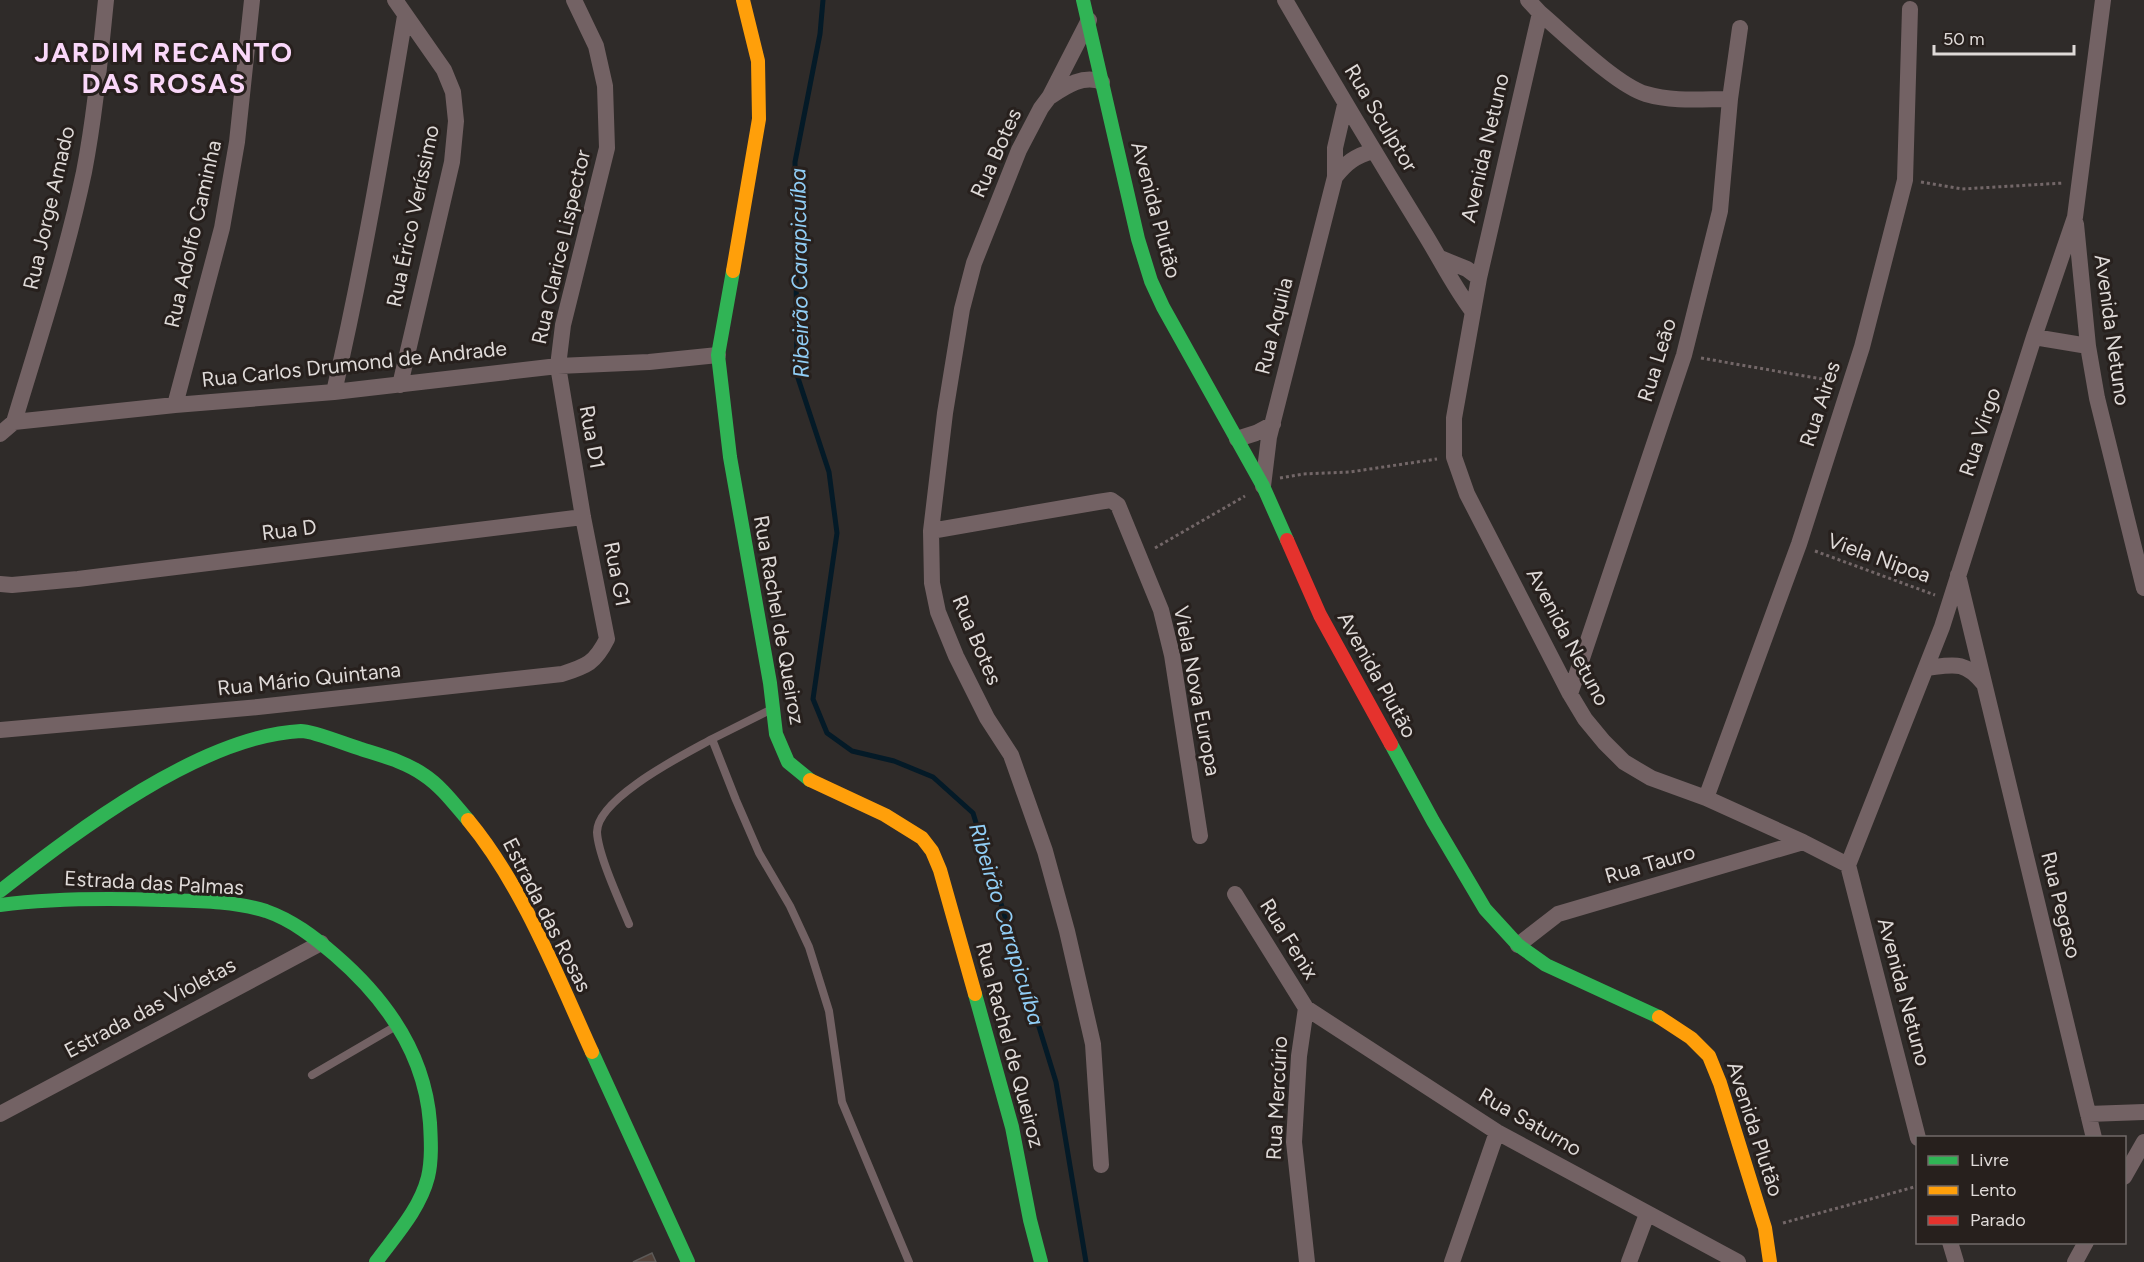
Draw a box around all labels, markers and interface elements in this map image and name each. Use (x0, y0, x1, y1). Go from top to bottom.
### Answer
scale bar (1934, 18, 2074, 56)
text: 50 m (1943, 28, 1985, 50)
district label: JARDIM RECANTO DAS ROSAS (35, 36, 293, 100)
street label: Rua Sculptor (1340, 59, 1423, 176)
street label: Avenida Netuno (1455, 71, 1514, 225)
street label: Rua Botes (965, 104, 1026, 201)
street label: Rua Érico Veríssimo (381, 123, 444, 309)
street label: Rua Jorge Amado (18, 124, 79, 292)
street label: Rua Adolfo Caminha (159, 138, 226, 330)
street label: Avenida Plutão (1126, 139, 1187, 281)
street label: Rua Clarice Lispector (526, 147, 595, 347)
water label: Ribeirão Carapicuíba (784, 168, 815, 378)
street label: Avenida Netuno (2090, 253, 2135, 407)
street label: Rua Aquila (1249, 275, 1298, 377)
street label: Rua Leão (1632, 315, 1681, 405)
street label: Rua Carlos Drumond de Andrade (200, 335, 508, 392)
street label: Rua Aires (1794, 358, 1845, 450)
street label: Rua Virgo (1953, 384, 2006, 479)
street label: Rua D1 (575, 403, 610, 471)
street label: Rua Rachel de Queiroz (749, 513, 810, 726)
street label: Rua D (260, 514, 318, 545)
street label: Viela Nipoa (1824, 527, 1934, 588)
street label: Rua G1 (599, 539, 636, 608)
street label: Avenida Netuno (1522, 564, 1615, 710)
street label: Rua Botes (947, 591, 1008, 688)
street label: Viela Nova Europa (1169, 604, 1226, 778)
street label: Avenida Plutão (1333, 607, 1422, 742)
street label: Rua Mário Quintana (216, 656, 402, 701)
water label: Ribeirão Carapicuíba (963, 820, 1050, 1029)
street label: Estrada das Rosas (498, 833, 597, 996)
street label: Rua Tauro (1602, 839, 1698, 888)
street label: Rua Pegaso (2036, 849, 2087, 961)
street label: Estrada das Palmas (64, 865, 244, 900)
street label: Rua Fenix (1255, 894, 1324, 984)
street label: Avenida Netuno (1873, 915, 1936, 1069)
street label: Rua Rachel de Queiroz (971, 939, 1050, 1150)
street label: Estrada das Violetas (60, 952, 240, 1063)
street label: Rua Mercúrio (1261, 1035, 1292, 1161)
street label: Avenida Plutão (1722, 1058, 1789, 1199)
street label: Rua Saturno (1474, 1082, 1586, 1161)
legend (1916, 1136, 2126, 1244)
text: Livre (1970, 1149, 2009, 1171)
text: Lento (1970, 1179, 2016, 1201)
text: Parado (1970, 1209, 2026, 1231)

